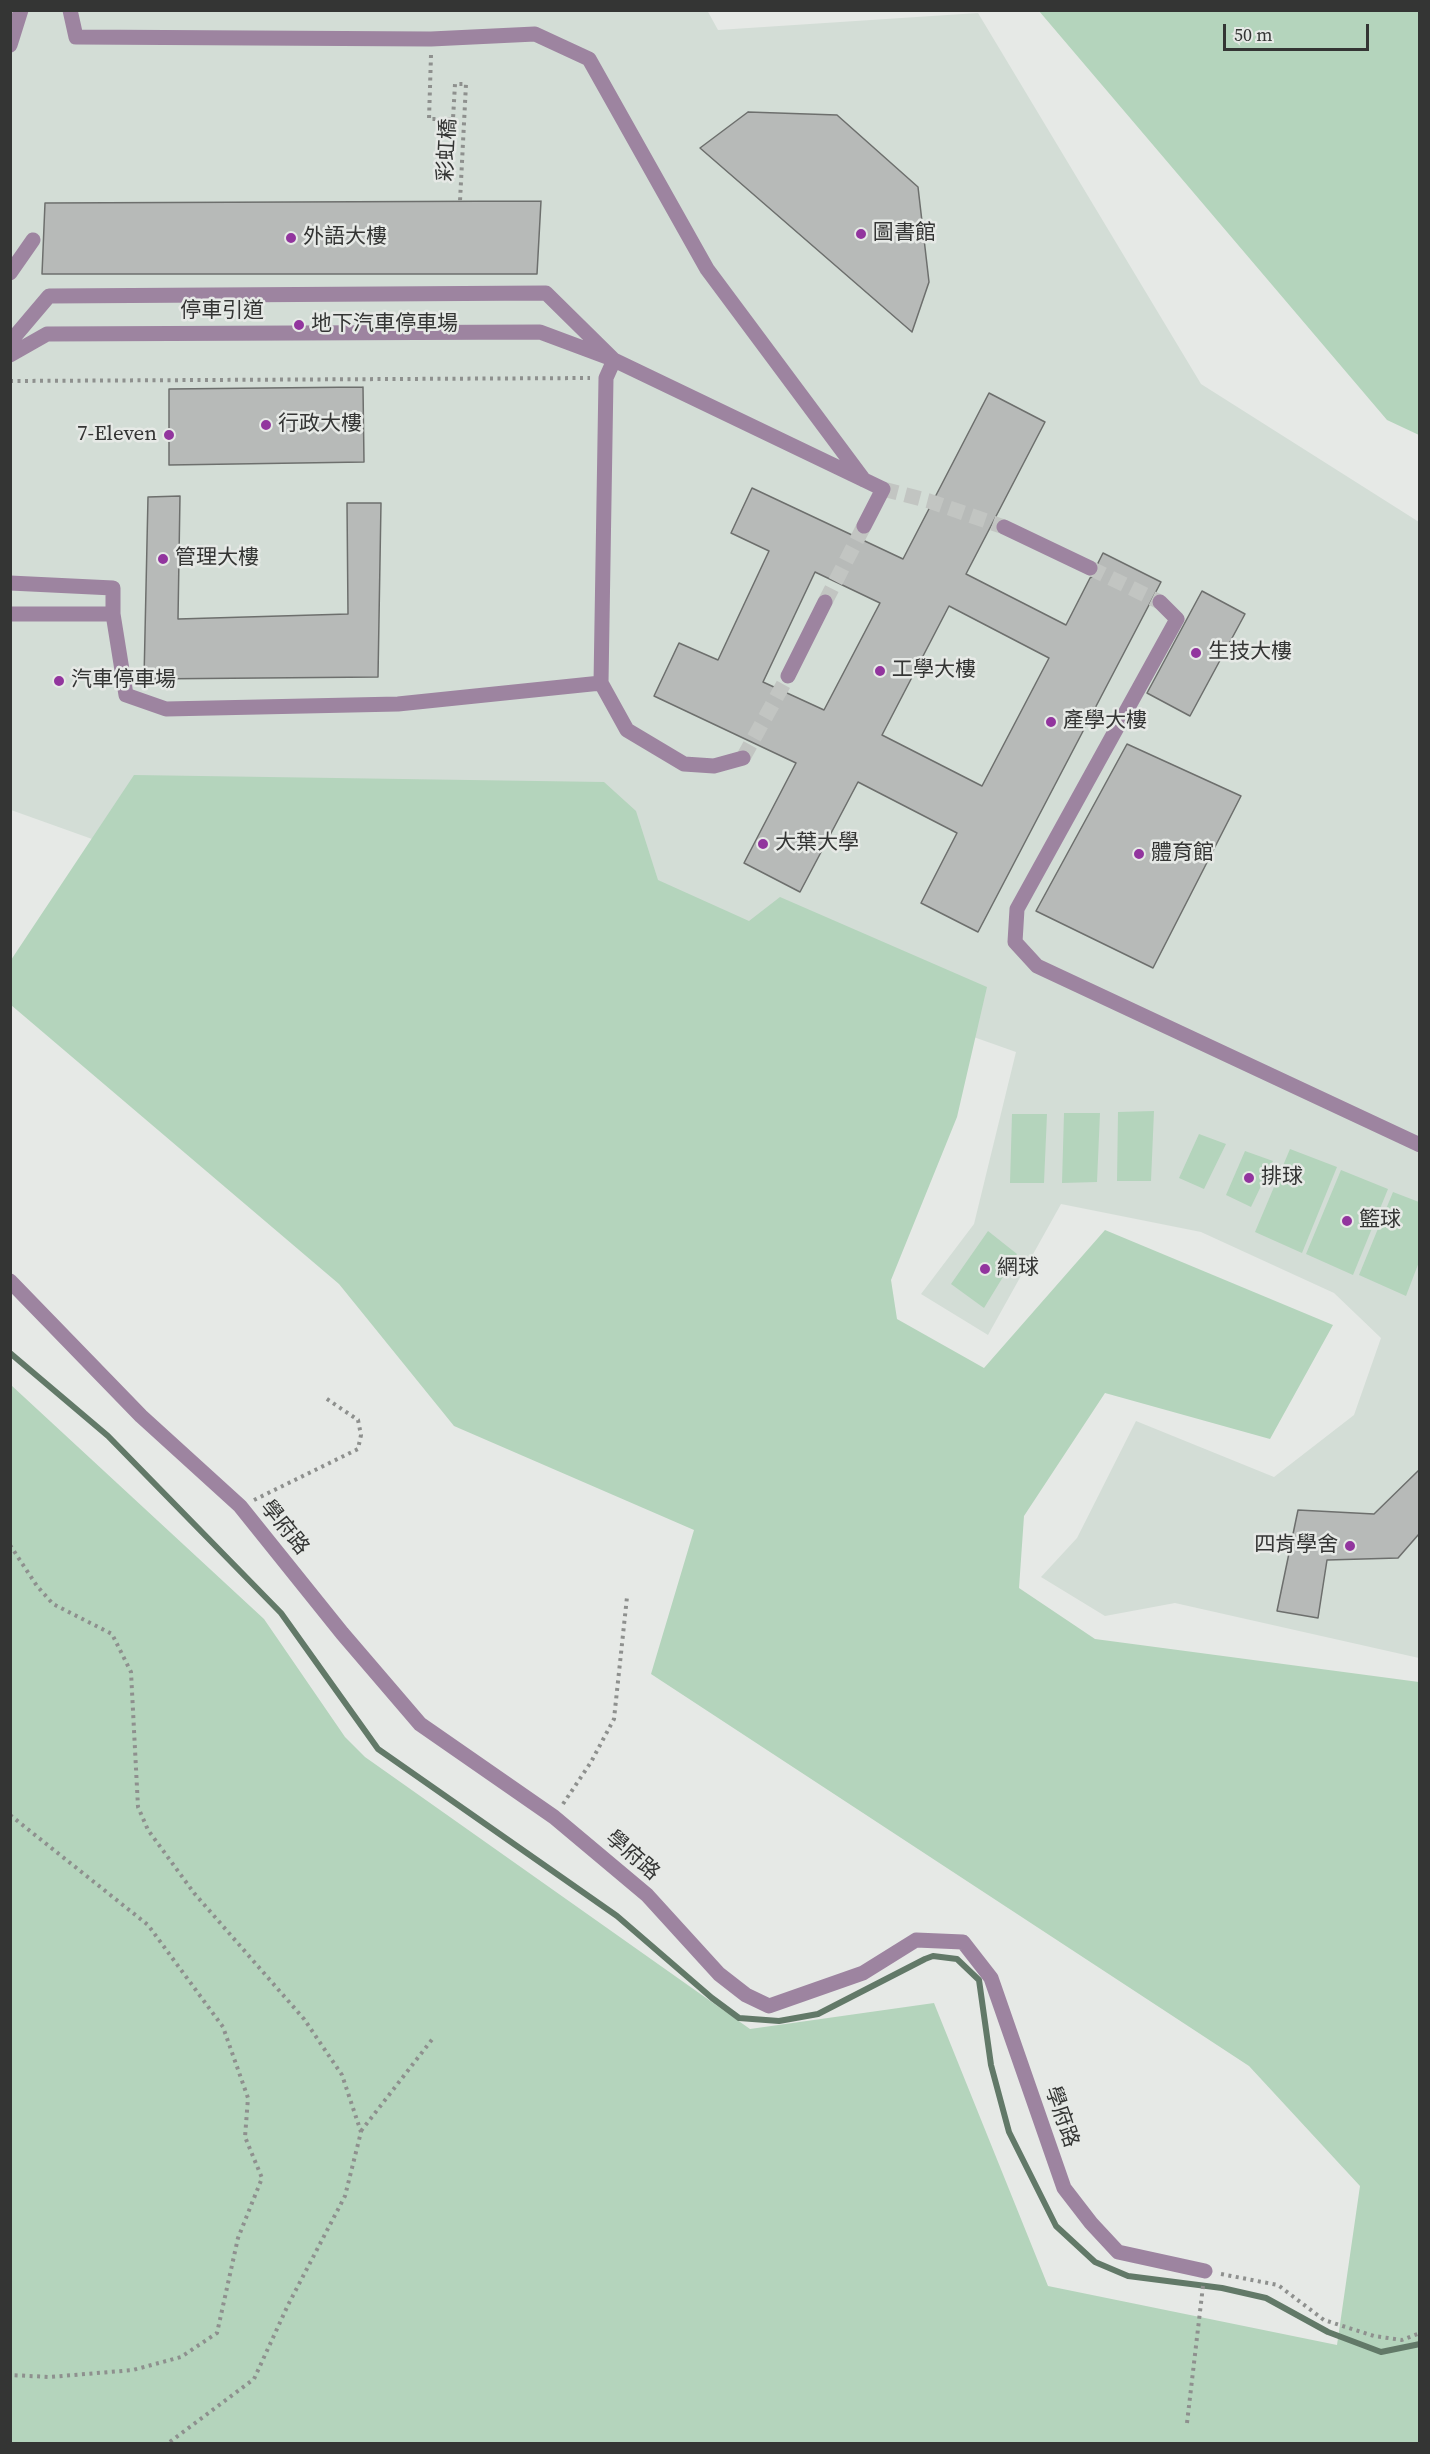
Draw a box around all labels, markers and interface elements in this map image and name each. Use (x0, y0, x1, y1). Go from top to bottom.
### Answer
scale bar (1226, 12, 1372, 50)
text: 50 m (1234, 22, 1272, 47)
street label: 彩虹橋 (434, 118, 462, 182)
place label: 圖書館 (873, 221, 936, 247)
place label: 外語大樓 (303, 225, 387, 251)
marker: 圖書館 (854, 227, 868, 241)
marker: 外語大樓 (284, 231, 298, 245)
street label: 停車引道 (180, 299, 264, 325)
place label: 地下汽車停車場 (311, 312, 458, 338)
marker: 地下汽車停車場 (292, 318, 306, 332)
place label: 行政大樓 (278, 412, 362, 438)
marker: 行政大樓 (259, 418, 273, 432)
place label: 7-Eleven (77, 422, 157, 448)
marker: 7-Eleven (162, 428, 176, 442)
place label: 管理大樓 (175, 546, 259, 572)
marker: 管理大樓 (156, 552, 170, 566)
place label: 生技大樓 (1208, 640, 1292, 666)
marker: 生技大樓 (1189, 646, 1203, 660)
place label: 工學大樓 (892, 658, 976, 684)
marker: 工學大樓 (873, 664, 887, 678)
place label: 汽車停車場 (71, 668, 176, 694)
marker: 汽車停車場 (52, 674, 66, 688)
place label: 產學大樓 (1063, 709, 1147, 735)
marker: 產學大樓 (1044, 715, 1058, 729)
place label: 大葉大學 (775, 831, 859, 857)
marker: 大葉大學 (756, 837, 770, 851)
place label: 體育館 (1151, 841, 1214, 867)
marker: 體育館 (1132, 847, 1146, 861)
place label: 排球 (1261, 1165, 1303, 1191)
marker: 排球 (1242, 1171, 1256, 1185)
place label: 籃球 (1359, 1208, 1401, 1234)
marker: 籃球 (1340, 1214, 1354, 1228)
place label: 網球 (997, 1256, 1039, 1282)
marker: 網球 (978, 1262, 992, 1276)
street label: 學府路 (254, 1496, 314, 1560)
place label: 四肯學舍 (1254, 1533, 1338, 1559)
marker: 四肯學舍 (1343, 1539, 1357, 1553)
street label: 學府路 (600, 1826, 664, 1886)
street label: 學府路 (1039, 2083, 1083, 2151)

